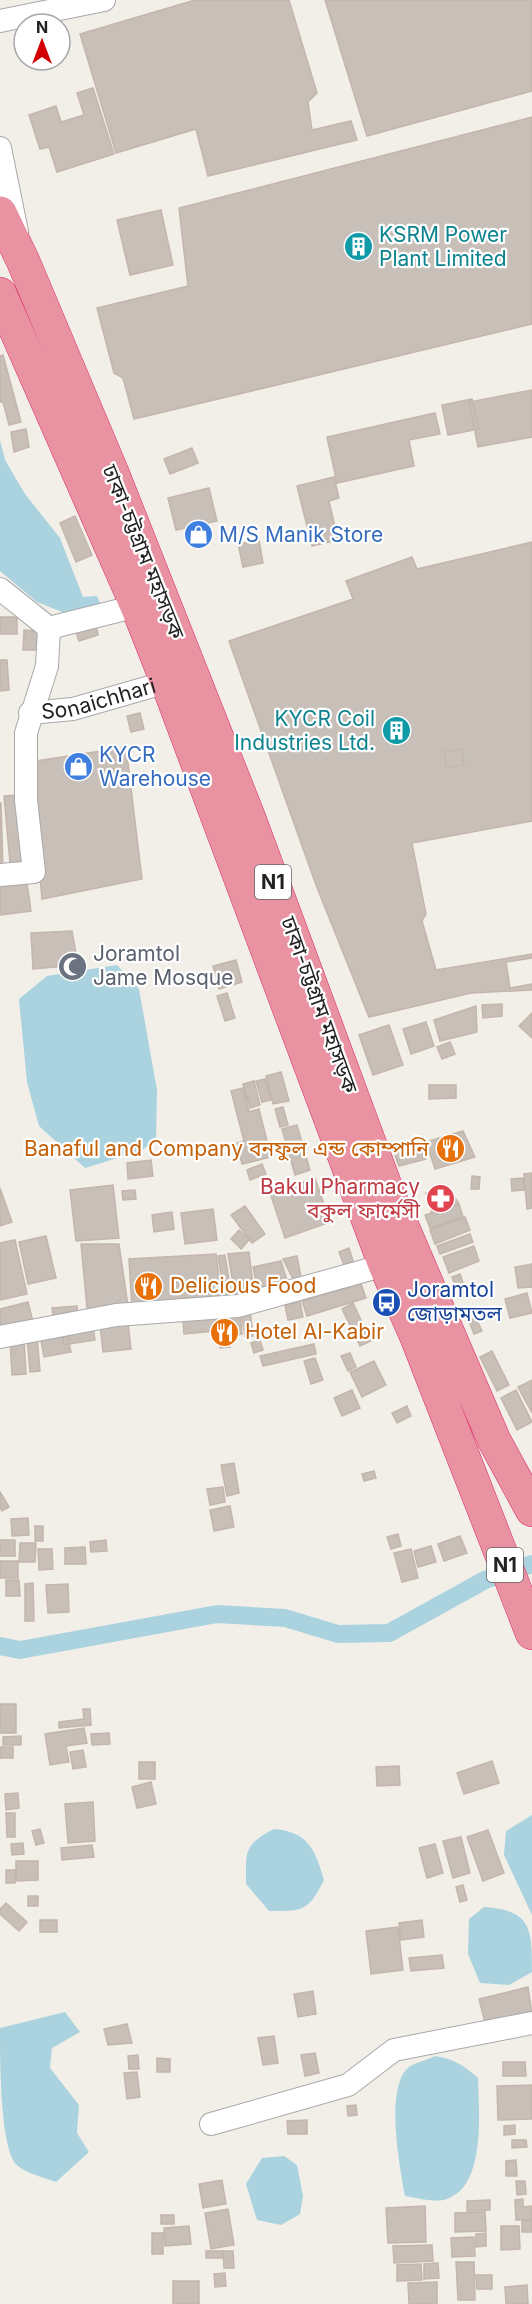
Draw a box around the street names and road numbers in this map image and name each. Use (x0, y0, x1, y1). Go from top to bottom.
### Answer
street label: ঢাকা-চট্টগ্রাম মহাসড়ক (97, 460, 190, 644)
street label: Sonaichhari (40, 673, 158, 724)
road number: N1 (255, 865, 291, 899)
street label: ঢাকা-চট্টগ্রাম মহাসড়ক (276, 912, 363, 1097)
road number: N1 (487, 1548, 523, 1582)

